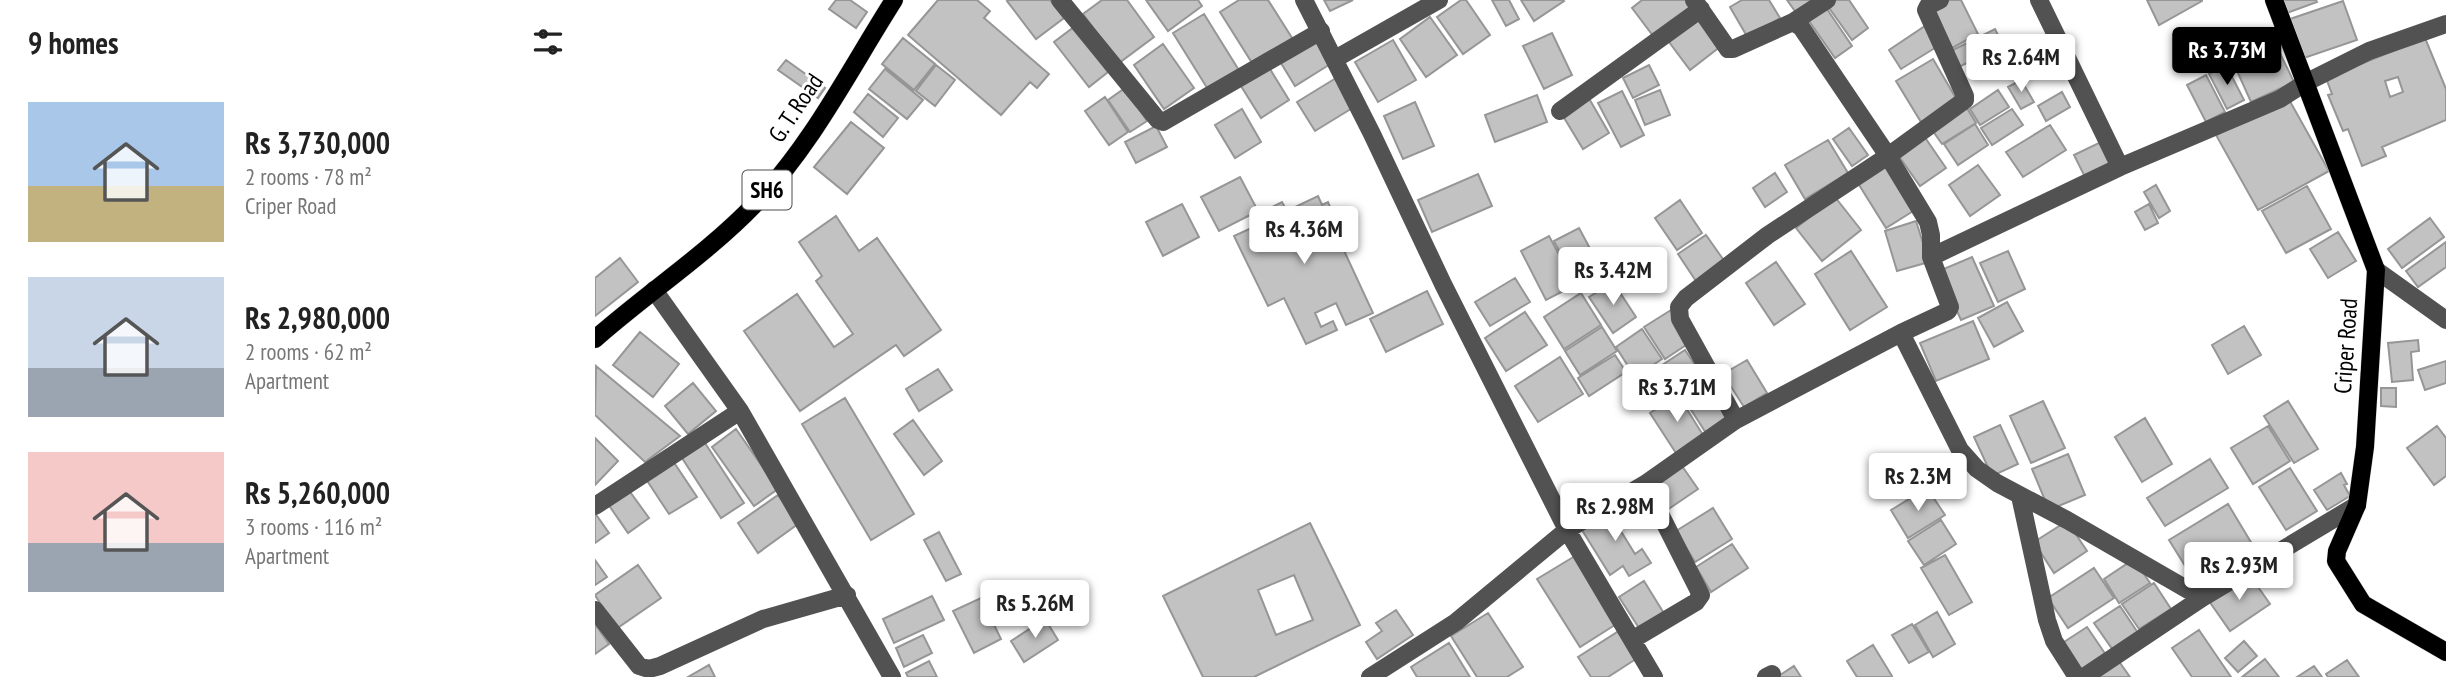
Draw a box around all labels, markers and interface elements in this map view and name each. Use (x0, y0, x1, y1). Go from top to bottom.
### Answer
text: 9 homes (28, 23, 119, 62)
icon: filters (529, 23, 567, 61)
pin: Rs 3.73M (2155, 28, 2299, 87)
pin: Rs 2.64M (1949, 34, 2093, 94)
text: Rs 3.73M (2188, 35, 2266, 64)
text: Rs 2.64M (1982, 42, 2060, 71)
street label: G. T. Road (761, 67, 830, 148)
text: Rs 3,730,000 (245, 123, 390, 162)
icon: home (84, 130, 168, 214)
text: 2 rooms · 78 m² (245, 162, 372, 191)
road number: SH6 (743, 170, 791, 210)
text: Criper Road (245, 191, 336, 220)
pin: Rs 4.36M (1232, 206, 1376, 266)
text: Rs 4.36M (1265, 214, 1343, 243)
pin: Rs 3.42M (1541, 247, 1685, 307)
text: Rs 3.42M (1574, 255, 1652, 284)
street label: Criper Road (2327, 297, 2364, 395)
text: Rs 2,980,000 (245, 298, 390, 337)
icon: home (84, 305, 168, 389)
text: 2 rooms · 62 m² (245, 337, 372, 366)
pin: Rs 3.71M (1605, 364, 1749, 424)
text: Apartment (245, 366, 329, 395)
text: Rs 3.71M (1638, 372, 1716, 401)
pin: Rs 2.3M (1853, 454, 1983, 513)
text: Rs 2.3M (1885, 461, 1951, 490)
text: Rs 5,260,000 (245, 473, 390, 512)
icon: home (84, 480, 168, 564)
pin: Rs 2.98M (1543, 484, 1687, 543)
text: Rs 2.98M (1576, 491, 1654, 520)
text: 3 rooms · 116 m² (245, 512, 382, 541)
text: Apartment (245, 541, 329, 570)
pin: Rs 2.93M (2167, 542, 2311, 602)
text: Rs 2.93M (2200, 550, 2278, 579)
pin: Rs 5.26M (963, 580, 1107, 640)
text: Rs 5.26M (996, 588, 1074, 617)

